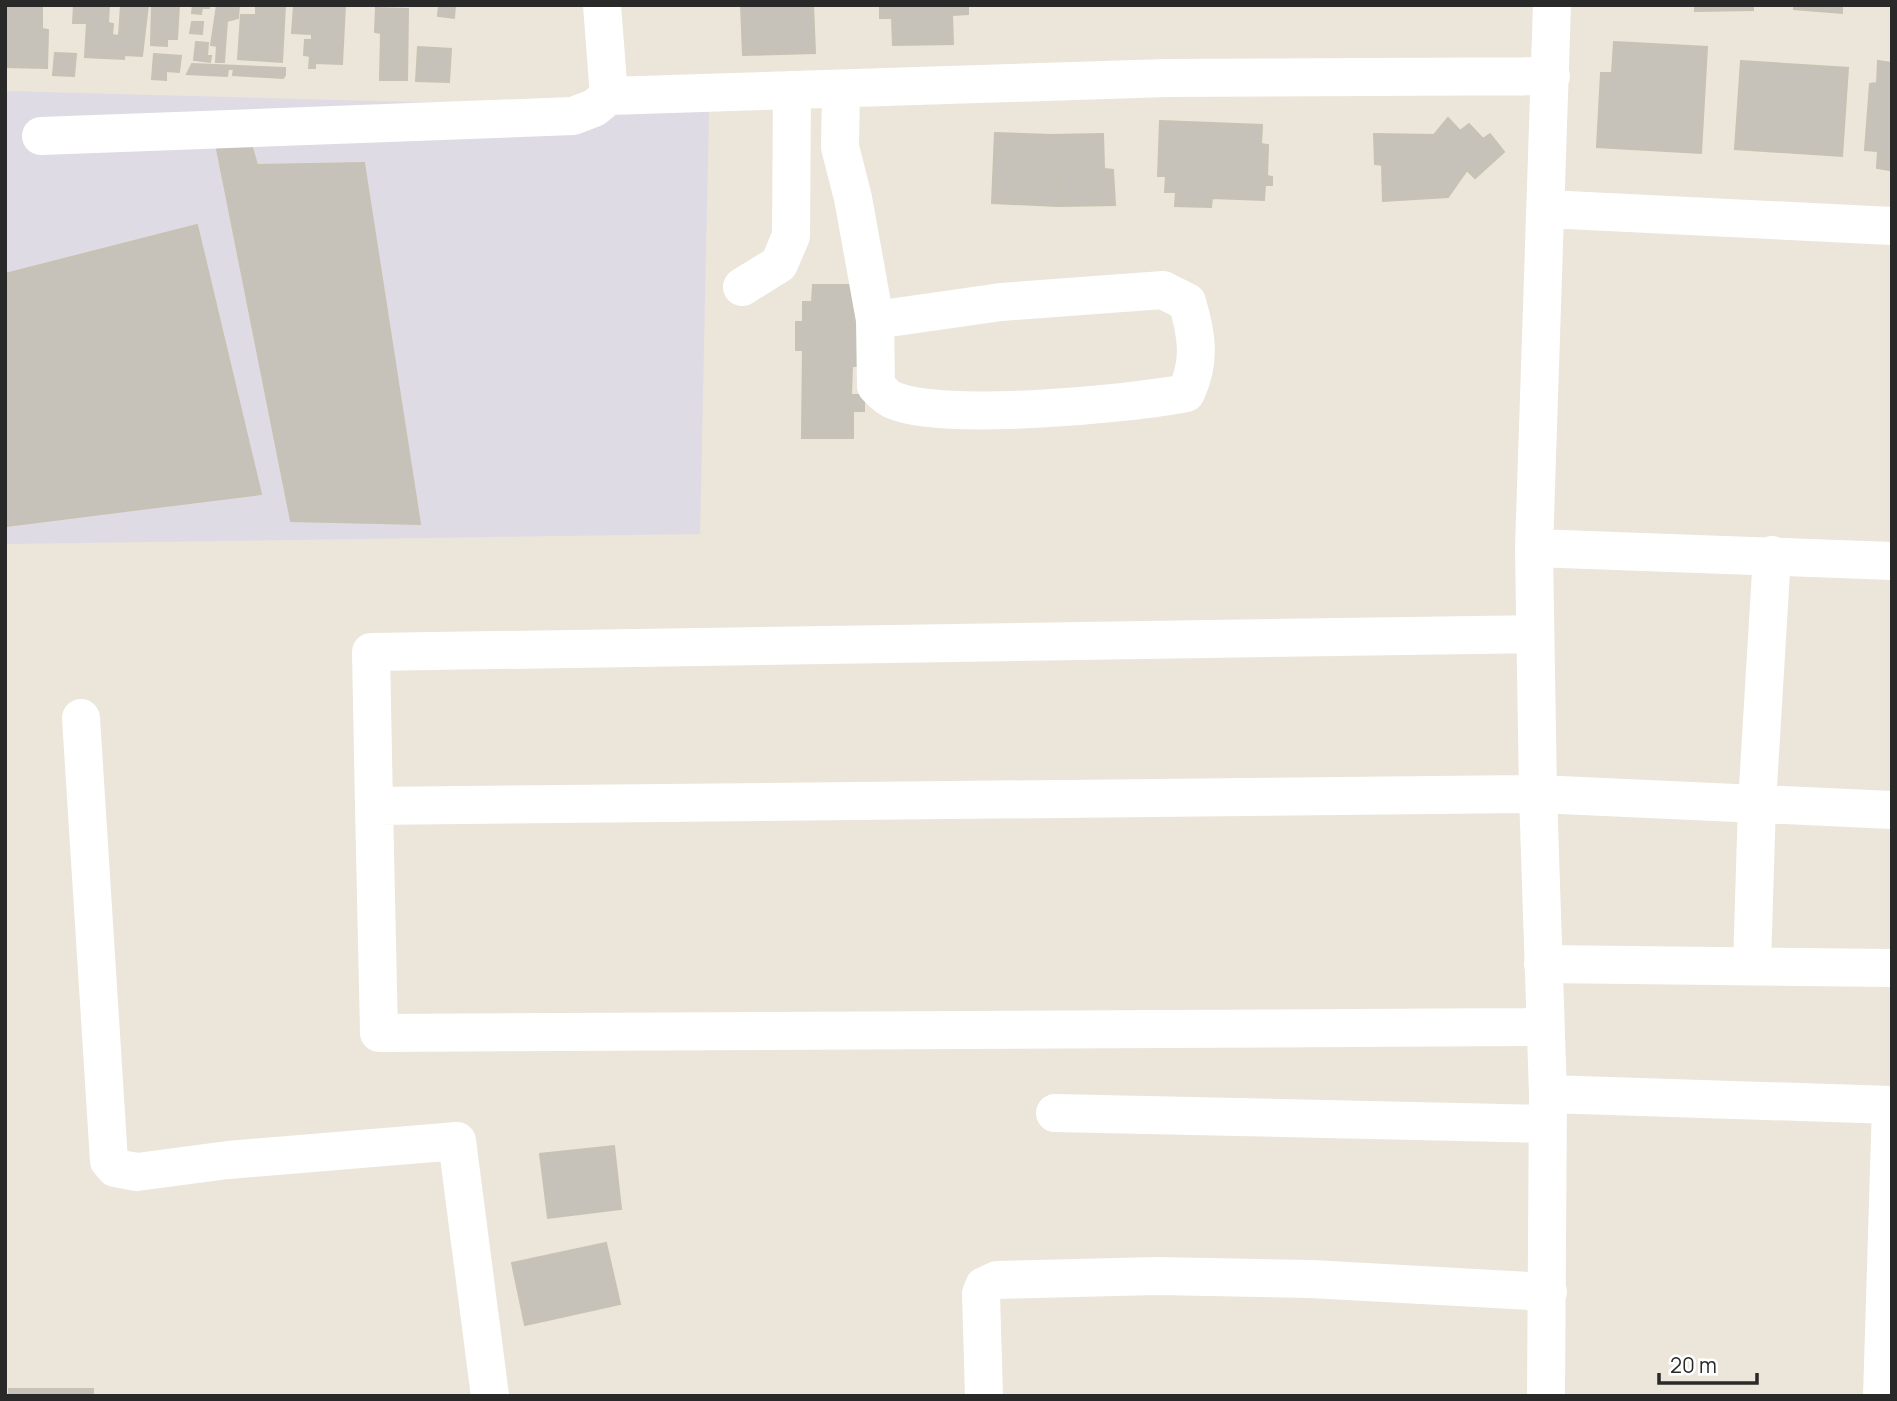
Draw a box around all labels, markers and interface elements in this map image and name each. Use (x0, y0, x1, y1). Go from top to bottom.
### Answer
scale bar (1659, 1342, 1757, 1386)
text: 20 m (1670, 1351, 1717, 1379)

